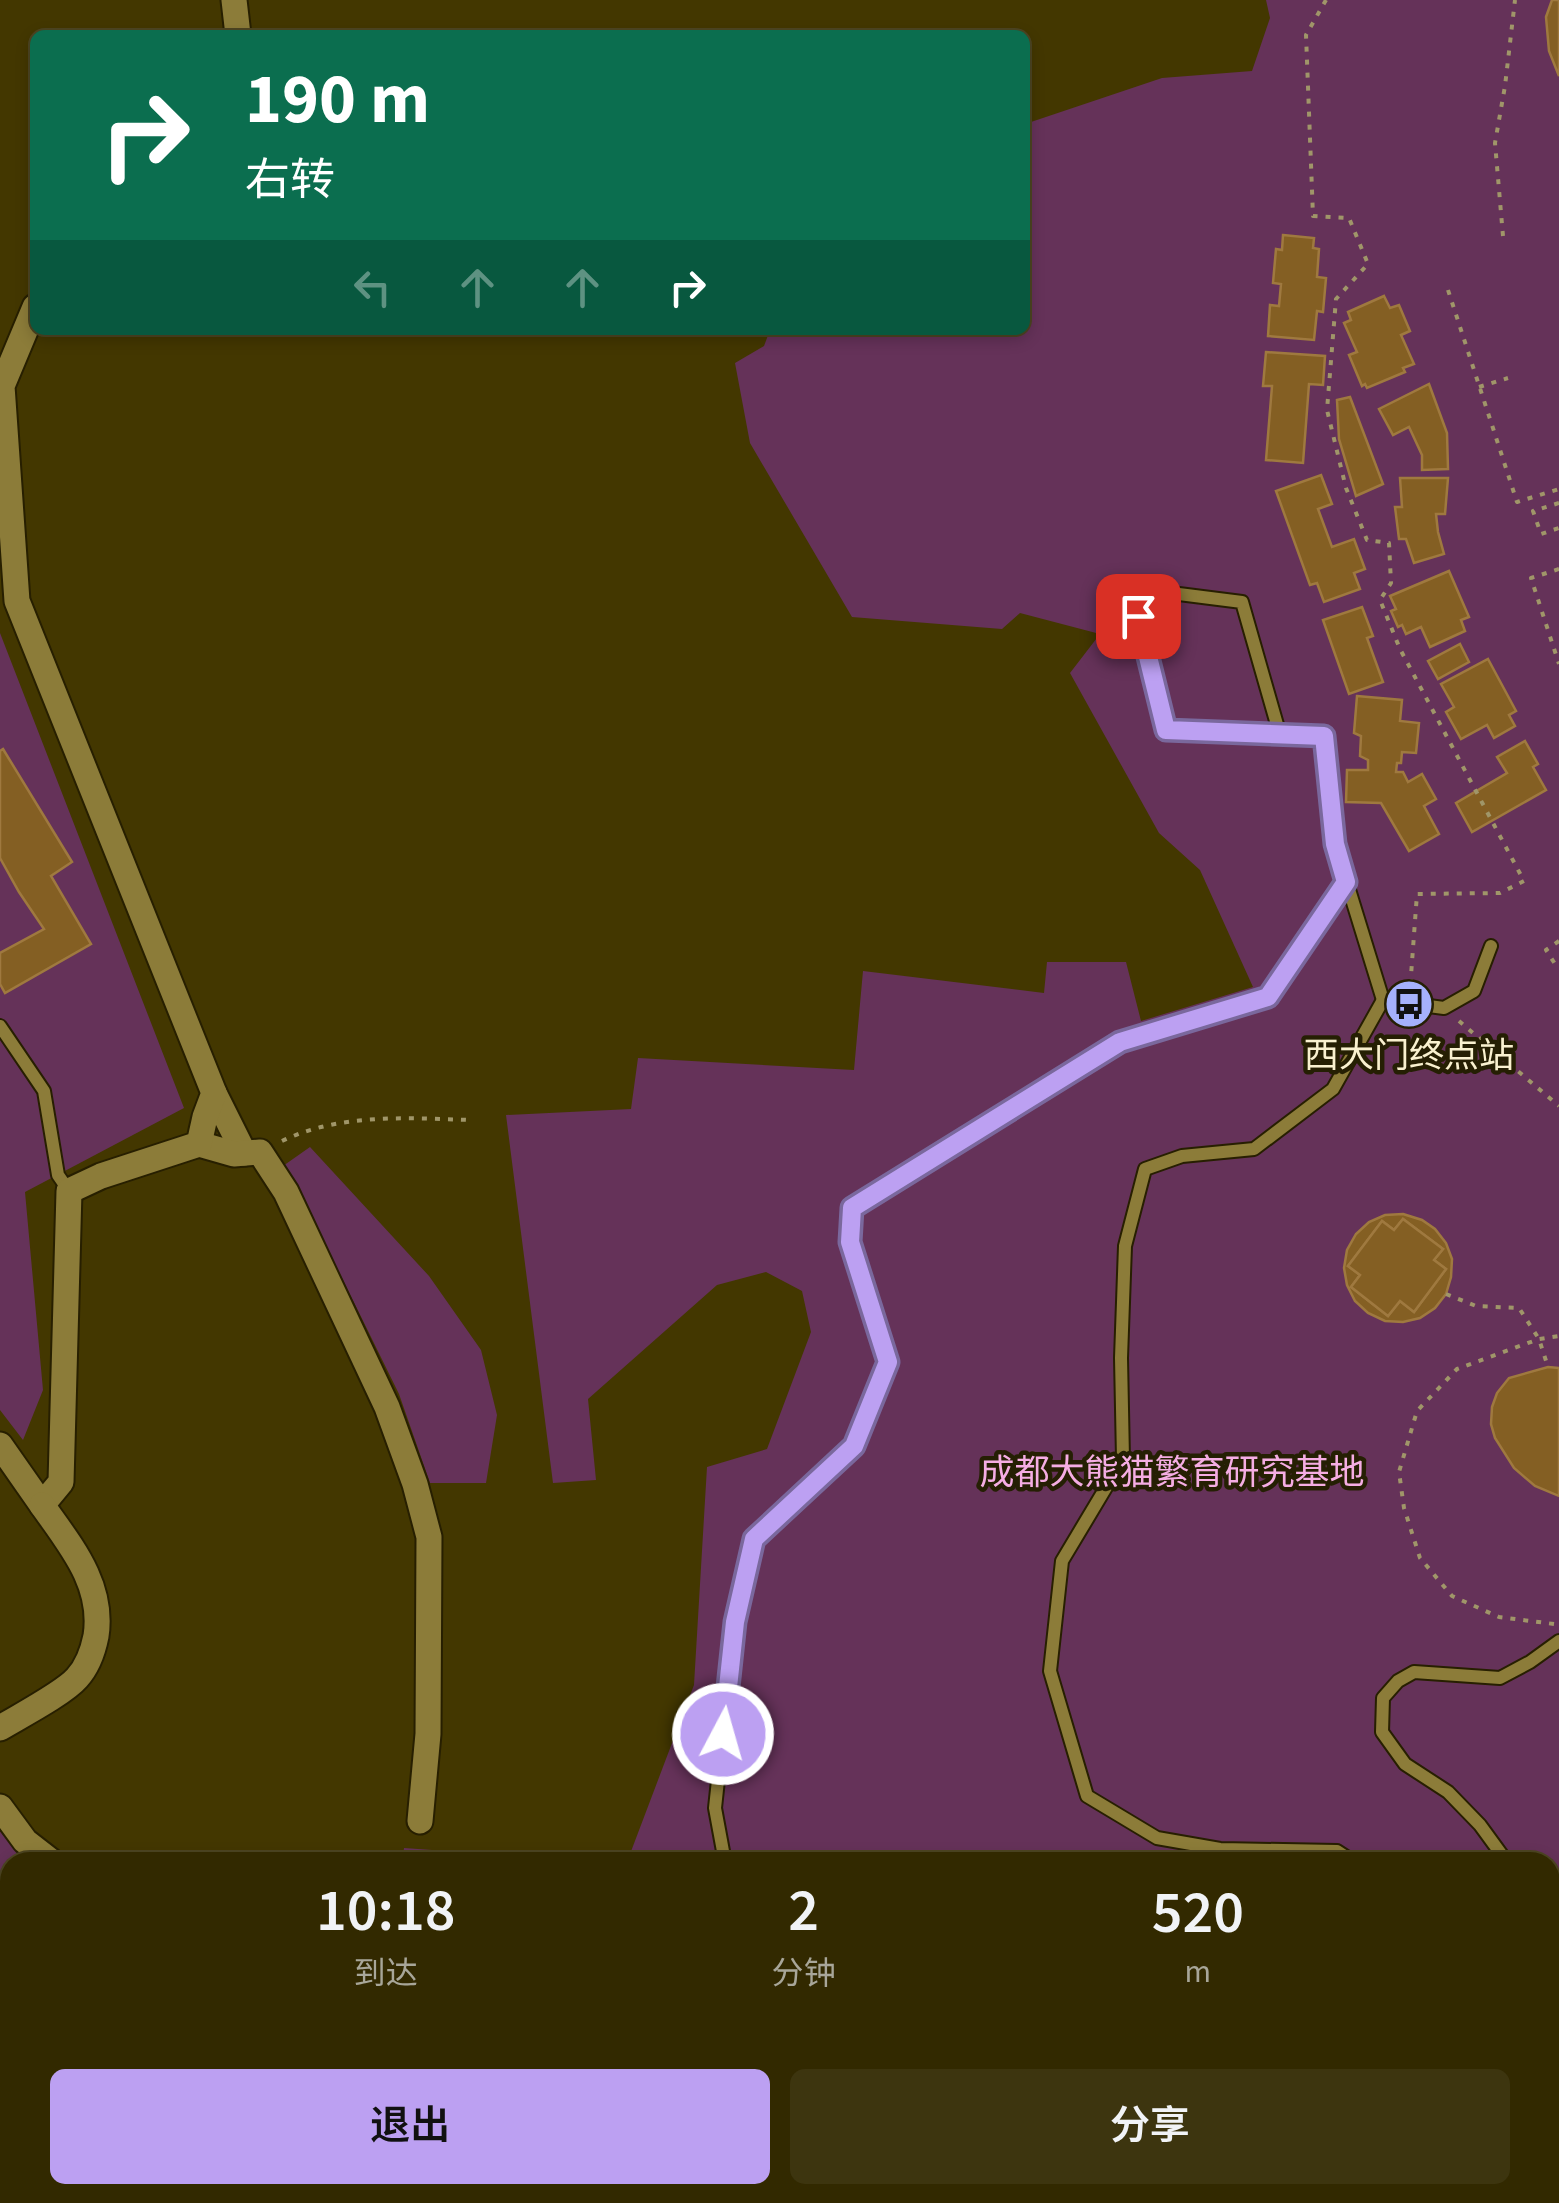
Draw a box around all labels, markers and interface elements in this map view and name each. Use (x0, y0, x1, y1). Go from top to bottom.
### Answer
text: 190 m (245, 50, 430, 150)
icon: right (80, 70, 210, 200)
text: 右转 (245, 149, 335, 213)
icon: left (345, 260, 400, 315)
icon: ahead (450, 260, 505, 315)
icon: ahead (555, 260, 610, 315)
icon: right (660, 260, 715, 315)
pin (1096, 574, 1181, 659)
icon: arrive (1111, 589, 1166, 644)
bus stop icon: 西大门终点站 (1383, 978, 1435, 1030)
place label: 西大门终点站 (1304, 1031, 1514, 1081)
park label: 成都大熊猫繁育研究基地 (979, 1448, 1365, 1498)
position arrow (671, 1682, 775, 1786)
text: 10:18 (316, 1869, 456, 1954)
text: 2 (788, 1869, 819, 1954)
text: 520 (1152, 1871, 1244, 1956)
text: m (1185, 1949, 1211, 1995)
text: 到达 (354, 1951, 418, 1997)
text: 分钟 (772, 1951, 836, 1997)
button: 退出 (50, 2069, 770, 2184)
button: 分享 (790, 2069, 1510, 2184)

